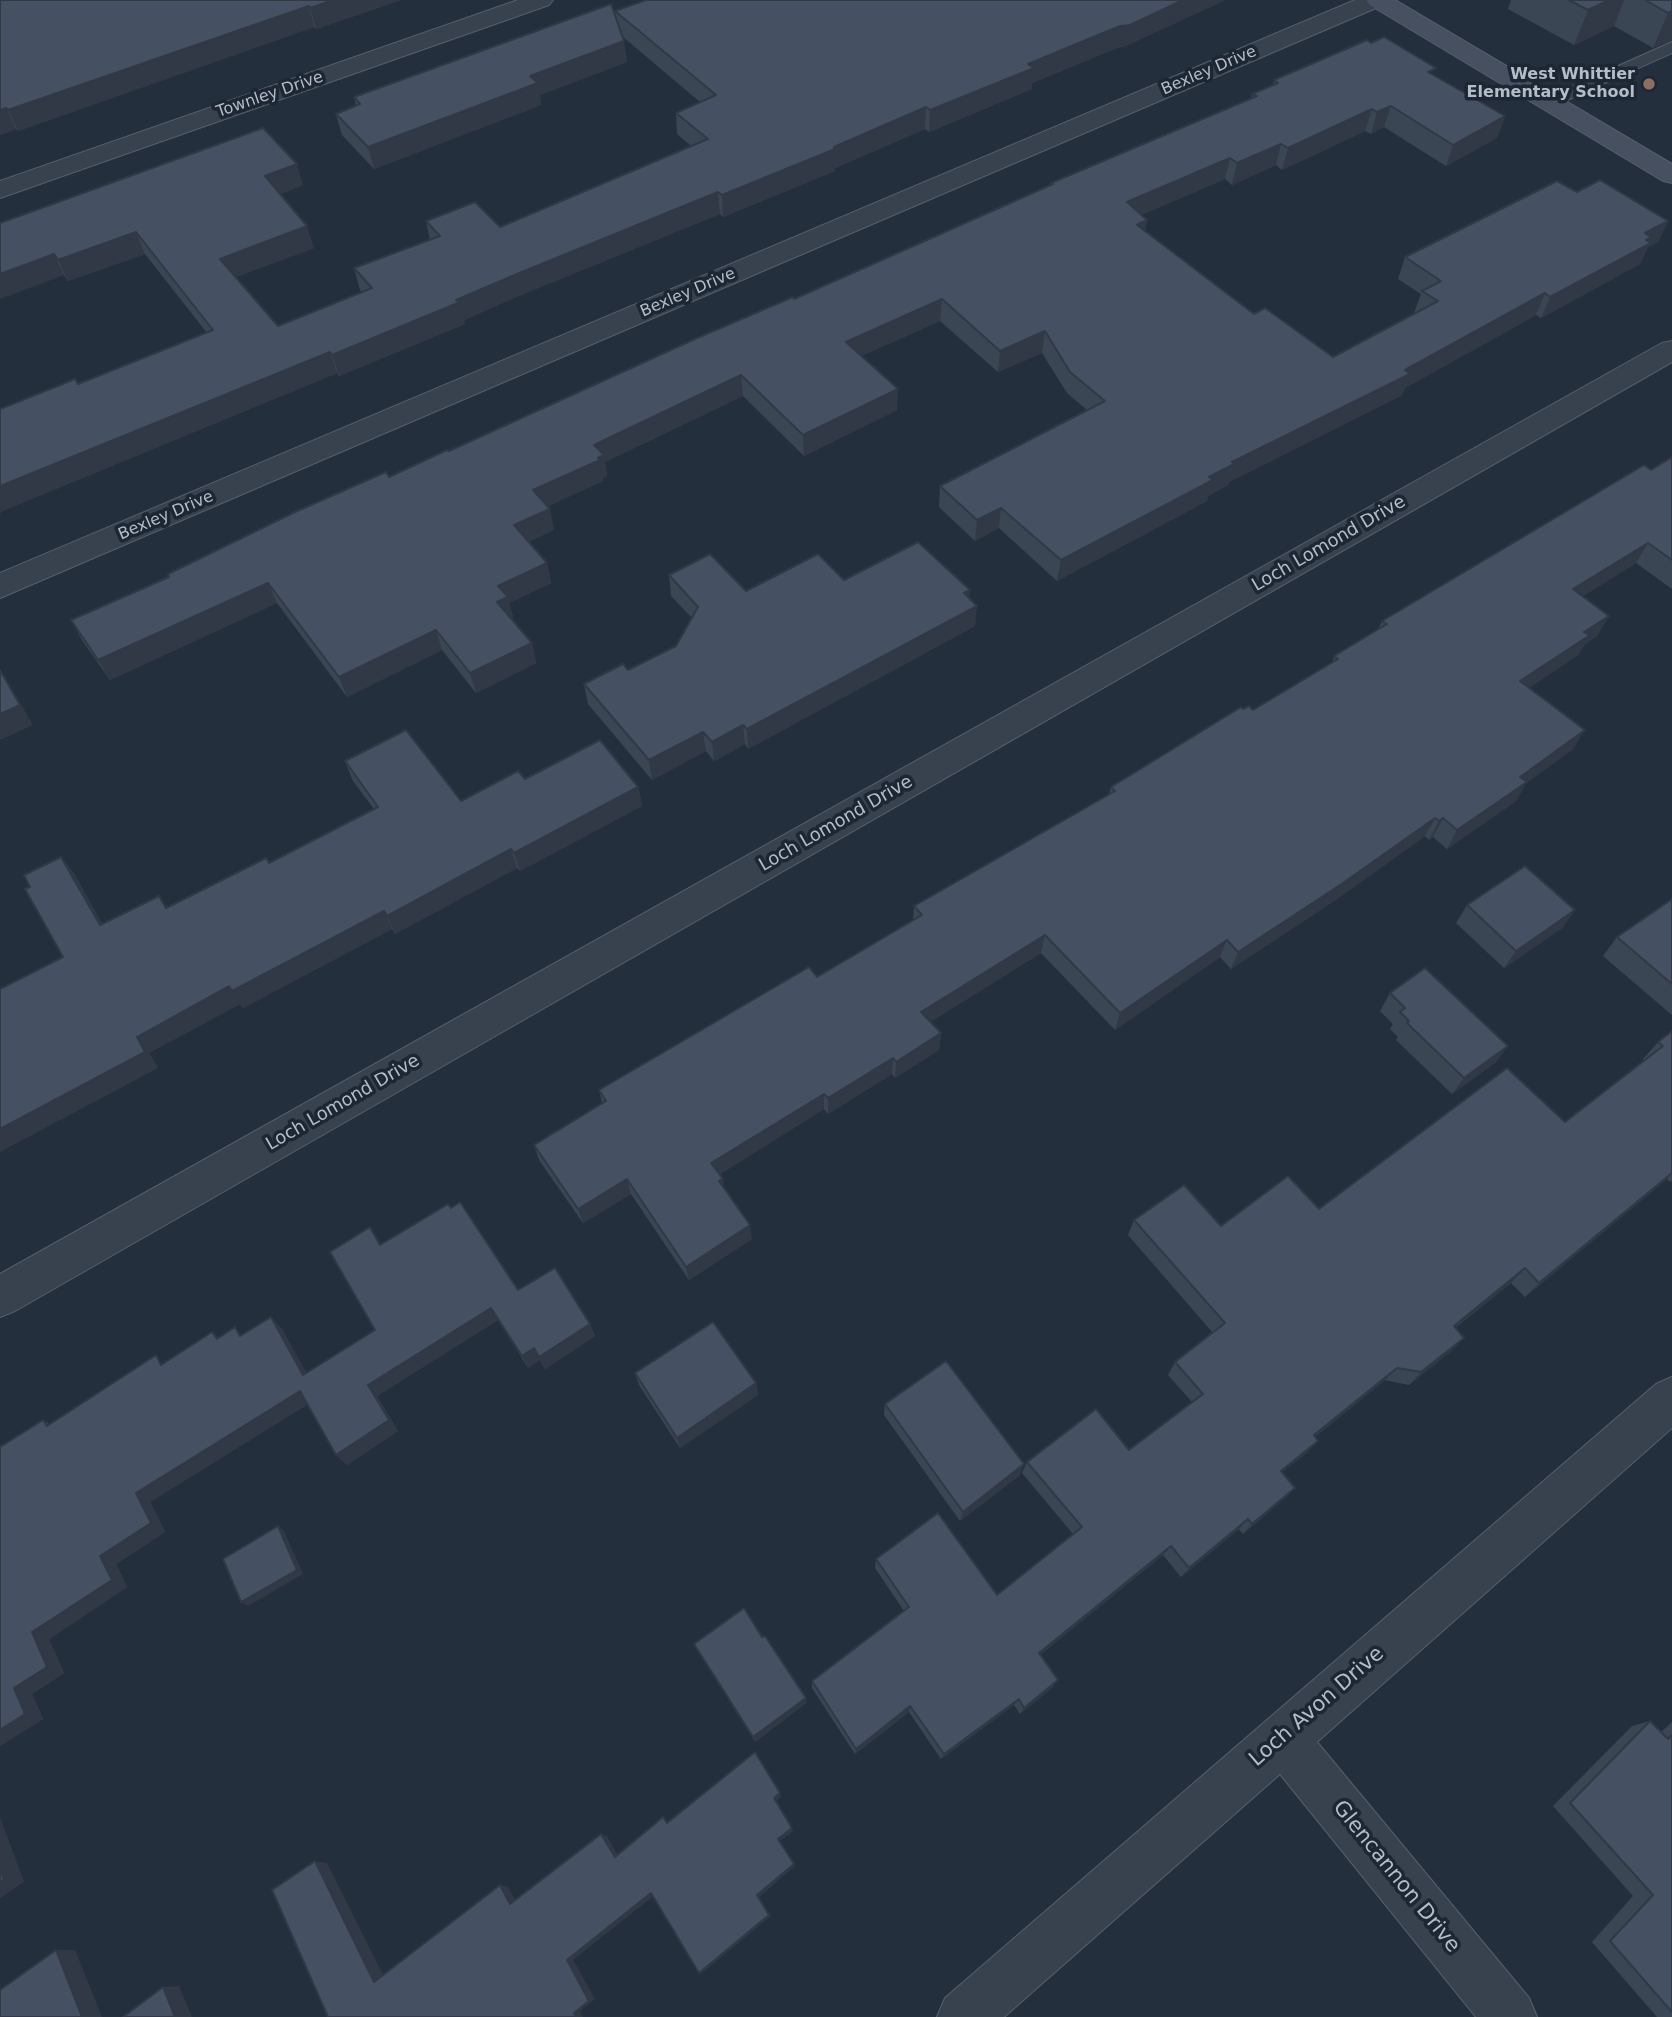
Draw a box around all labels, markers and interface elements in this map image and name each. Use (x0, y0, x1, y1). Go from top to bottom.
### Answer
street label: Bexley Drive (1159, 42, 1259, 100)
place label: West Whittier Elementary School (1467, 65, 1635, 103)
street label: Townley Drive (214, 68, 326, 122)
marker: West Whittier Elementary School (1641, 76, 1657, 92)
street label: Bexley Drive (638, 264, 738, 322)
street label: Bexley Drive (116, 487, 216, 545)
street label: Loch Lomond Drive (1248, 491, 1410, 597)
street label: Loch Lomond Drive (755, 771, 917, 877)
street label: Loch Lomond Drive (262, 1050, 424, 1156)
street label: Loch Avon Drive (1245, 1642, 1389, 1772)
street label: Glencannon Drive (1327, 1796, 1465, 1958)

